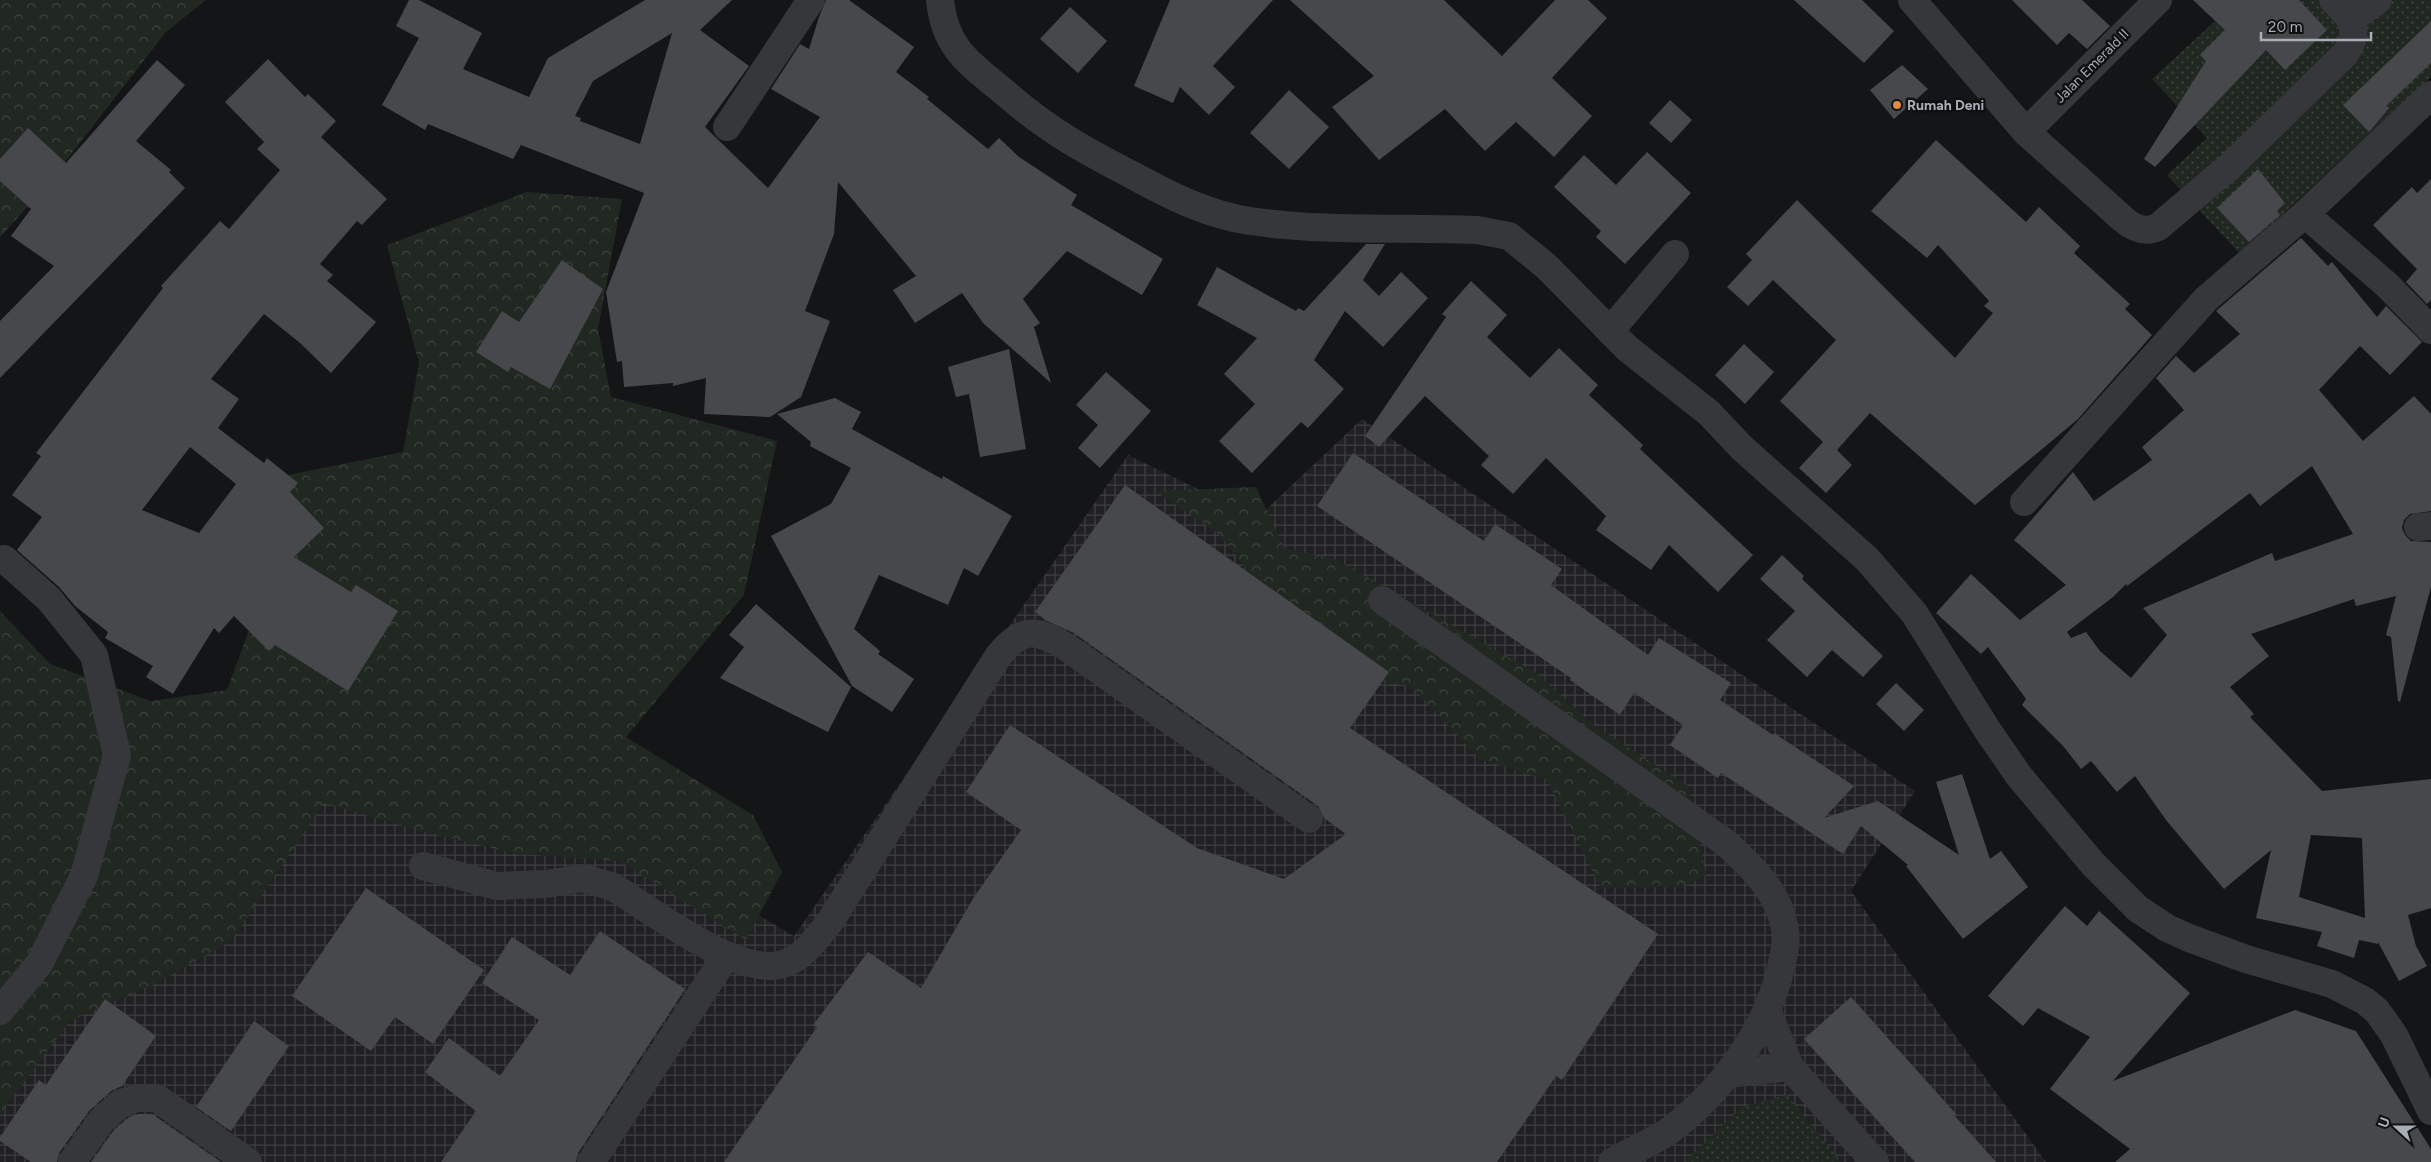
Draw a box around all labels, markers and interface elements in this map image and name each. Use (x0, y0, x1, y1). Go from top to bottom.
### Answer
scale bar (2261, 10, 2371, 42)
text: 20 m (2268, 18, 2302, 36)
street label: Jalan Emerald II (2051, 25, 2133, 107)
place label: Rumah Deni (1907, 97, 1984, 114)
marker: Rumah Deni (1891, 99, 1903, 111)
north arrow (2371, 1102, 2421, 1152)
text: U (2375, 1115, 2394, 1130)

